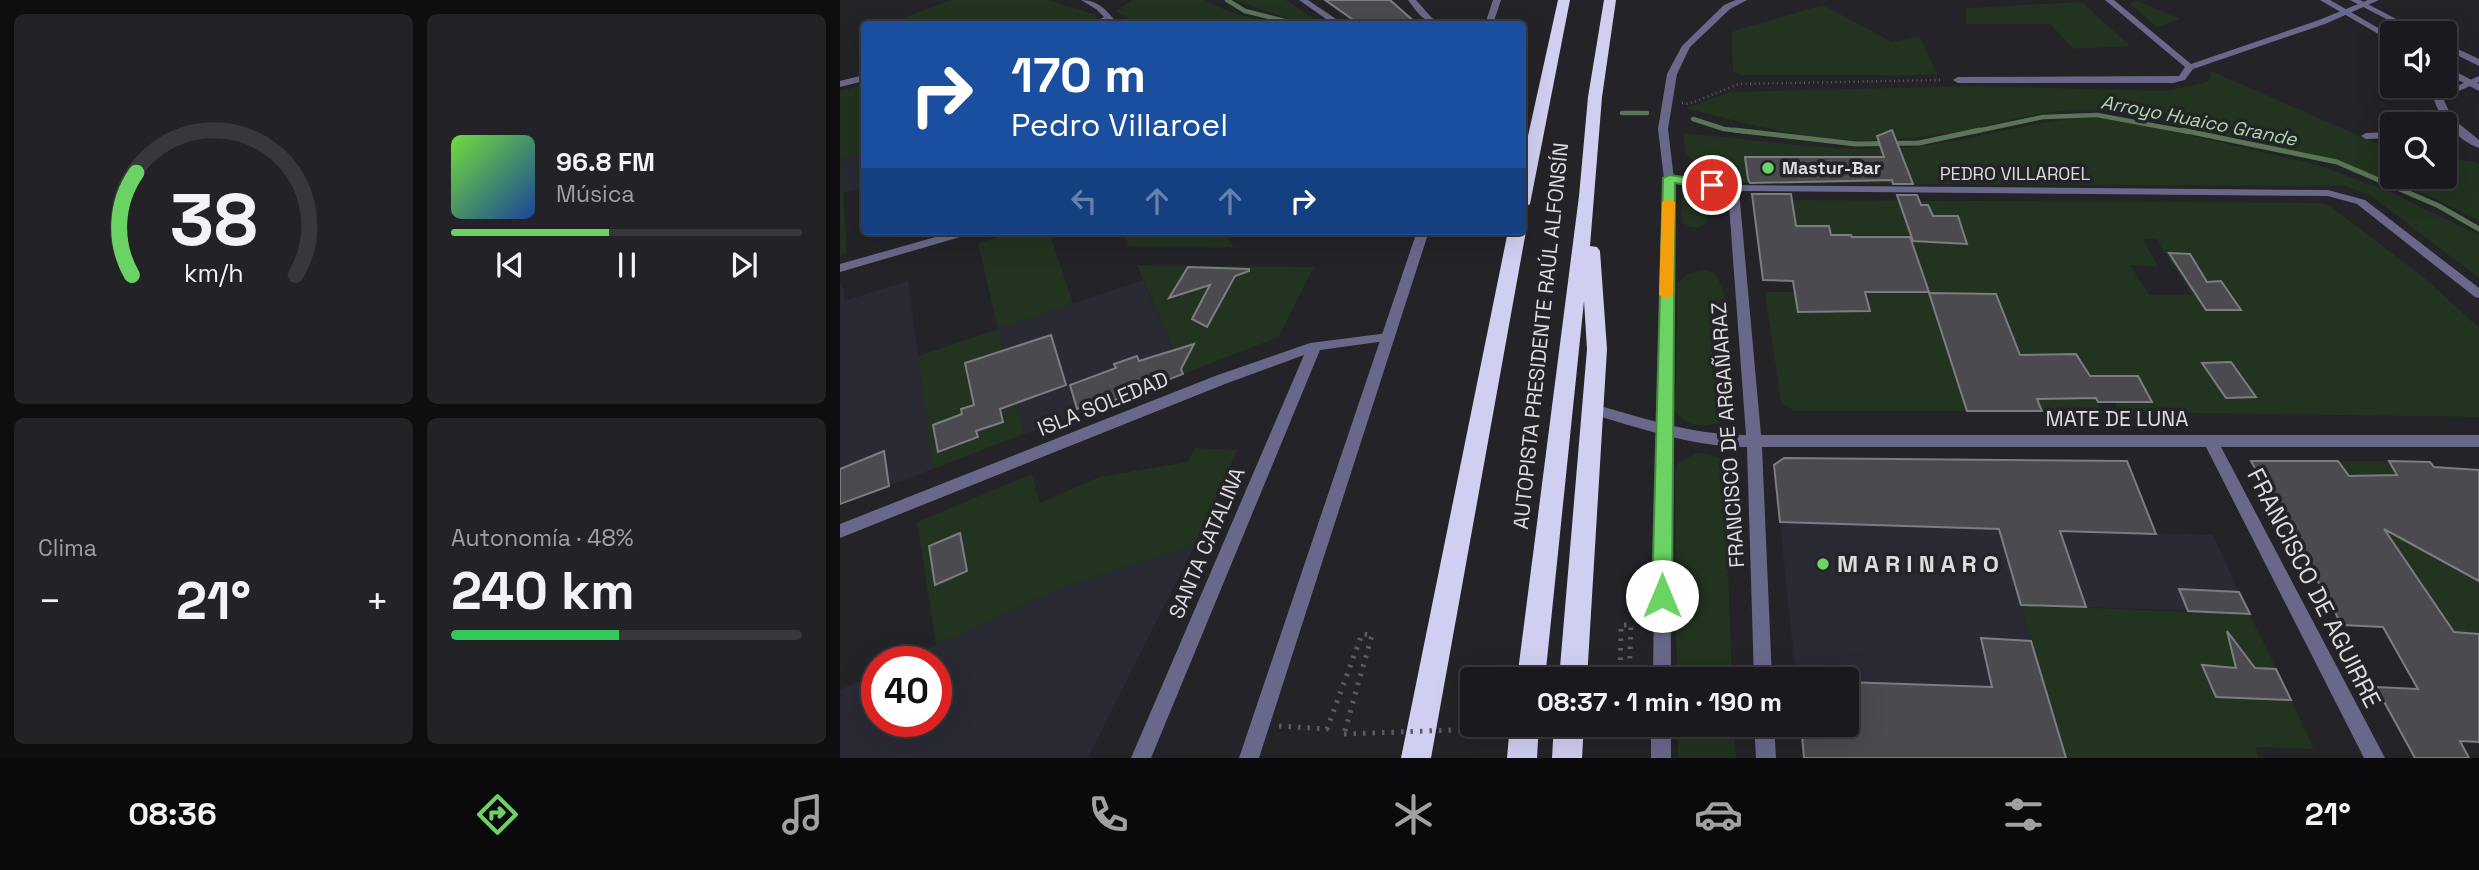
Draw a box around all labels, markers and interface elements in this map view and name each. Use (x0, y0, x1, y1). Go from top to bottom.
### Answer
map controls (2380, 21, 2457, 189)
button: sound (2380, 21, 2457, 98)
text: 170 m (1011, 44, 1146, 106)
icon: right (896, 49, 987, 140)
water label: Arroyo Huaico Grande (2099, 89, 2300, 152)
text: Pedro Villaroel (1011, 105, 1228, 145)
button: search (2380, 112, 2457, 189)
street label: AUTOPISTA PRESIDENTE RAÚL ALFONSÍN (1507, 141, 1574, 531)
text: 96.8 FM (556, 145, 655, 179)
pin (1682, 155, 1742, 215)
place label: Mastur-Bar (1782, 156, 1881, 179)
marker: Mastur-Bar (1760, 160, 1776, 176)
street label: PEDRO VILLAROEL (1940, 162, 2090, 185)
icon: arrive (1693, 166, 1731, 204)
text: 38 (170, 174, 257, 267)
text: Música (556, 179, 635, 209)
icon: left (1065, 182, 1103, 220)
icon: ahead (1138, 182, 1176, 220)
icon: ahead (1211, 182, 1249, 220)
icon: right (1284, 182, 1322, 220)
icon: previous (491, 246, 529, 284)
icon: pause (608, 246, 646, 284)
icon: next (725, 246, 763, 284)
text: km/h (184, 257, 243, 289)
street label: FRANCISCO DE ARGAÑARAZ (1705, 301, 1750, 569)
street label: ISLA SOLEDAD (1033, 365, 1172, 442)
street label: MATE DE LUNA (2046, 405, 2188, 432)
street label: SANTA CATALINA (1162, 463, 1251, 623)
street label: FRANCISCO DE AGUIRRE (2241, 463, 2388, 713)
text: Autonomía · 48% (451, 523, 633, 553)
text: Clima (38, 533, 97, 563)
place label: M A R I N A R O (1837, 548, 1999, 579)
marker: M A R I N A R O (1815, 556, 1831, 572)
text: 240 km (451, 558, 635, 624)
position arrow (1625, 559, 1699, 633)
text: 21° (176, 568, 251, 634)
text: − (38, 577, 62, 625)
text: + (365, 577, 389, 625)
speed limit sign: 40 (861, 646, 952, 737)
text: 08:37 · 1 min · 190 m (1537, 685, 1782, 719)
icon: directions (473, 790, 522, 839)
icon: music (778, 790, 827, 839)
icon: phone (1084, 790, 1133, 839)
icon: climate (1389, 790, 1438, 839)
icon: car (1694, 790, 1743, 839)
icon: filters (1999, 790, 2048, 839)
text: 08:36 (128, 794, 217, 834)
text: 21° (2305, 794, 2351, 834)

